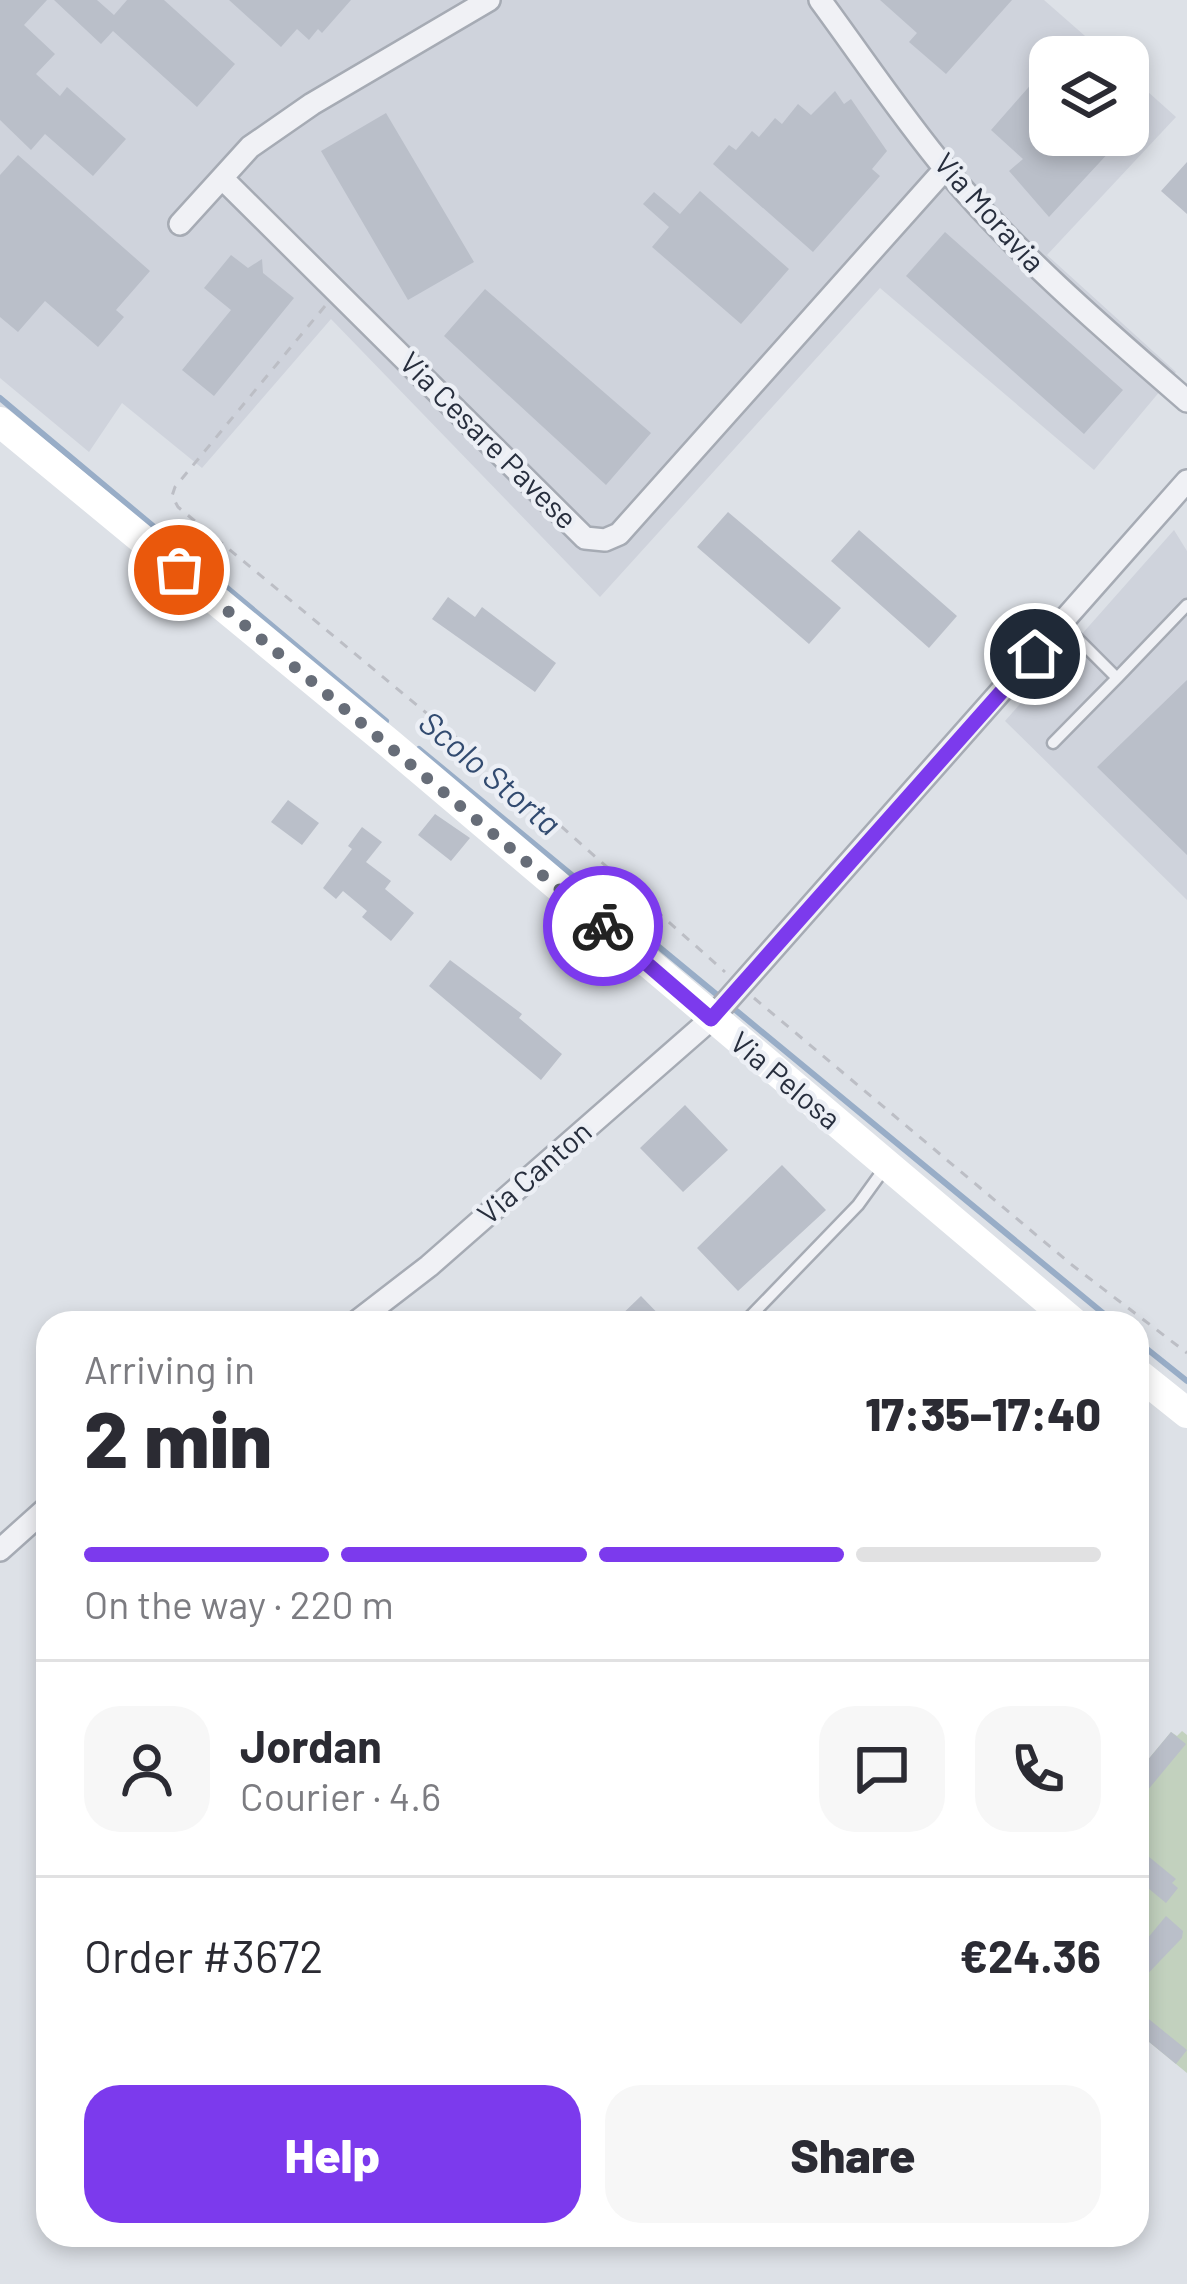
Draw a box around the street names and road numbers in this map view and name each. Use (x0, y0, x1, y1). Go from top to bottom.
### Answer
street label: Via Moravia (928, 145, 1053, 279)
street label: Via Cesare Pavese (393, 343, 586, 536)
street label: Via Pelosa (724, 1023, 849, 1136)
street label: Via Canton (469, 1112, 598, 1231)

